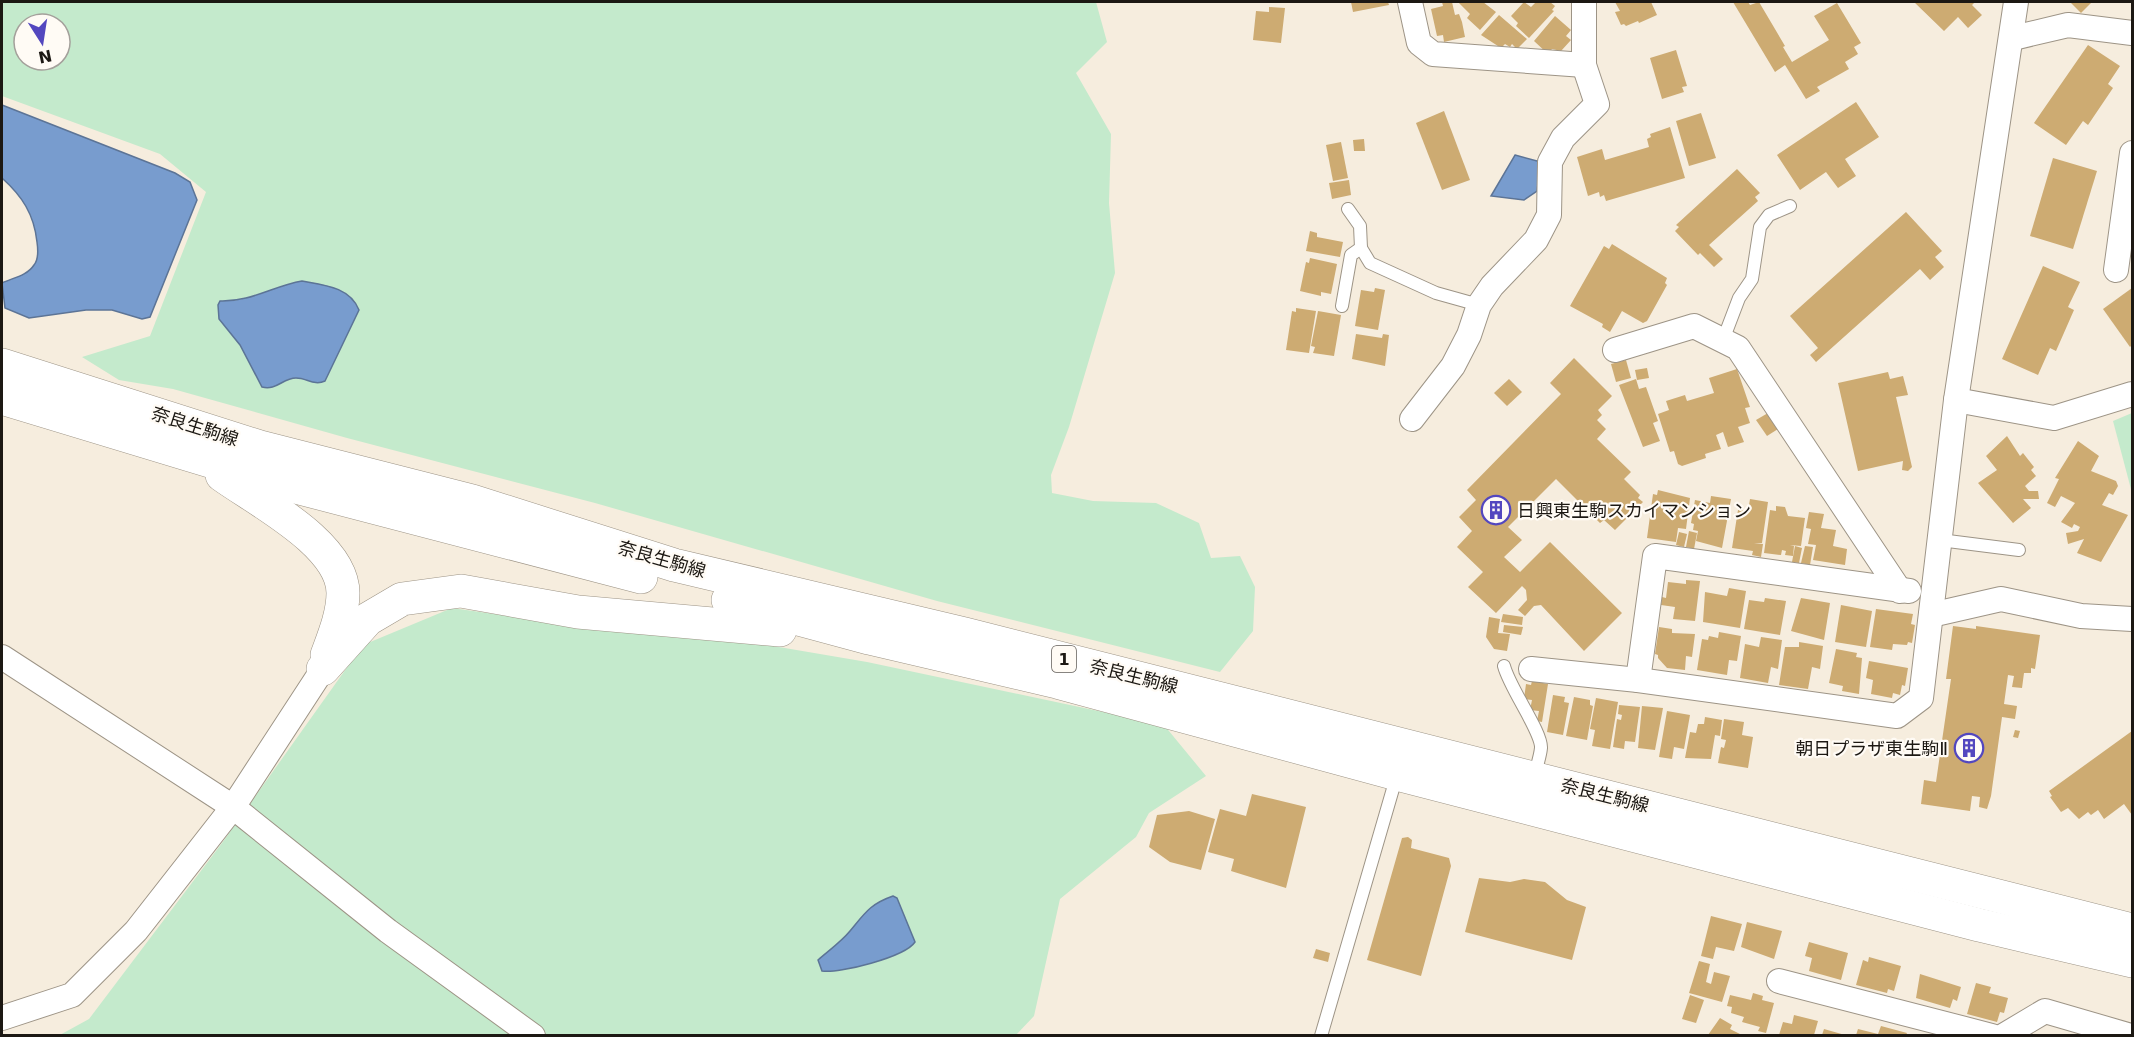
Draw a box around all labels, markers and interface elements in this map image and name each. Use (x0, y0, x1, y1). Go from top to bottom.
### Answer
north arrow (12, 12, 72, 72)
text: N (36, 45, 54, 67)
street label: 奈良生駒線 (149, 402, 241, 450)
building icon: 日興東生駒スカイマンション (1480, 494, 1512, 526)
place label: 日興東生駒スカイマンション (1517, 500, 1751, 521)
street label: 奈良生駒線 (616, 537, 708, 581)
road number: 1 (1052, 646, 1076, 672)
street label: 奈良生駒線 (1088, 655, 1180, 697)
building icon: 朝日プラザ東生駒Ⅱ (1953, 732, 1985, 764)
place label: 朝日プラザ東生駒Ⅱ (1795, 738, 1948, 759)
street label: 奈良生駒線 (1559, 774, 1651, 816)

